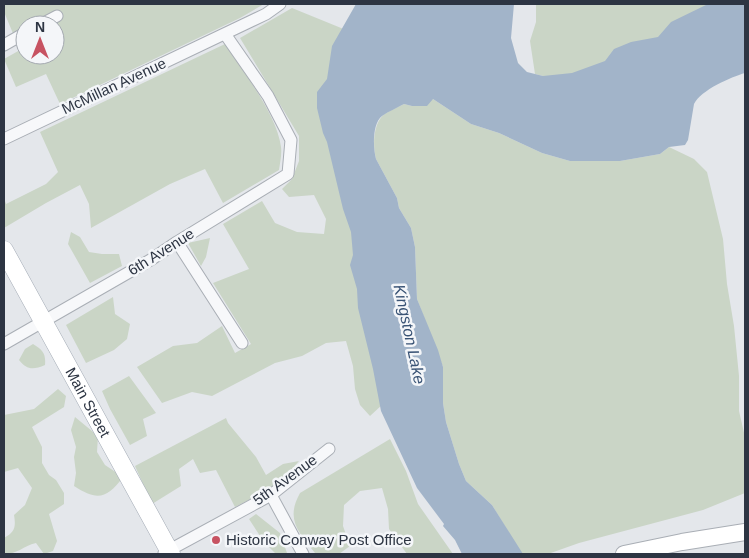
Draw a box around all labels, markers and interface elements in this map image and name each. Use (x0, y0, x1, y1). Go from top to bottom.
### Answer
north arrow (15, 15, 65, 65)
text: N (35, 19, 45, 35)
street label: McMillan Avenue (59, 54, 169, 117)
street label: 6th Avenue (125, 225, 197, 279)
water label: Kingston Lake (391, 283, 428, 386)
street label: Main Street (62, 365, 115, 441)
street label: 5th Avenue (249, 451, 320, 508)
place label: Historic Conway Post Office (226, 531, 412, 548)
marker: Historic Conway Post Office (210, 534, 222, 546)

